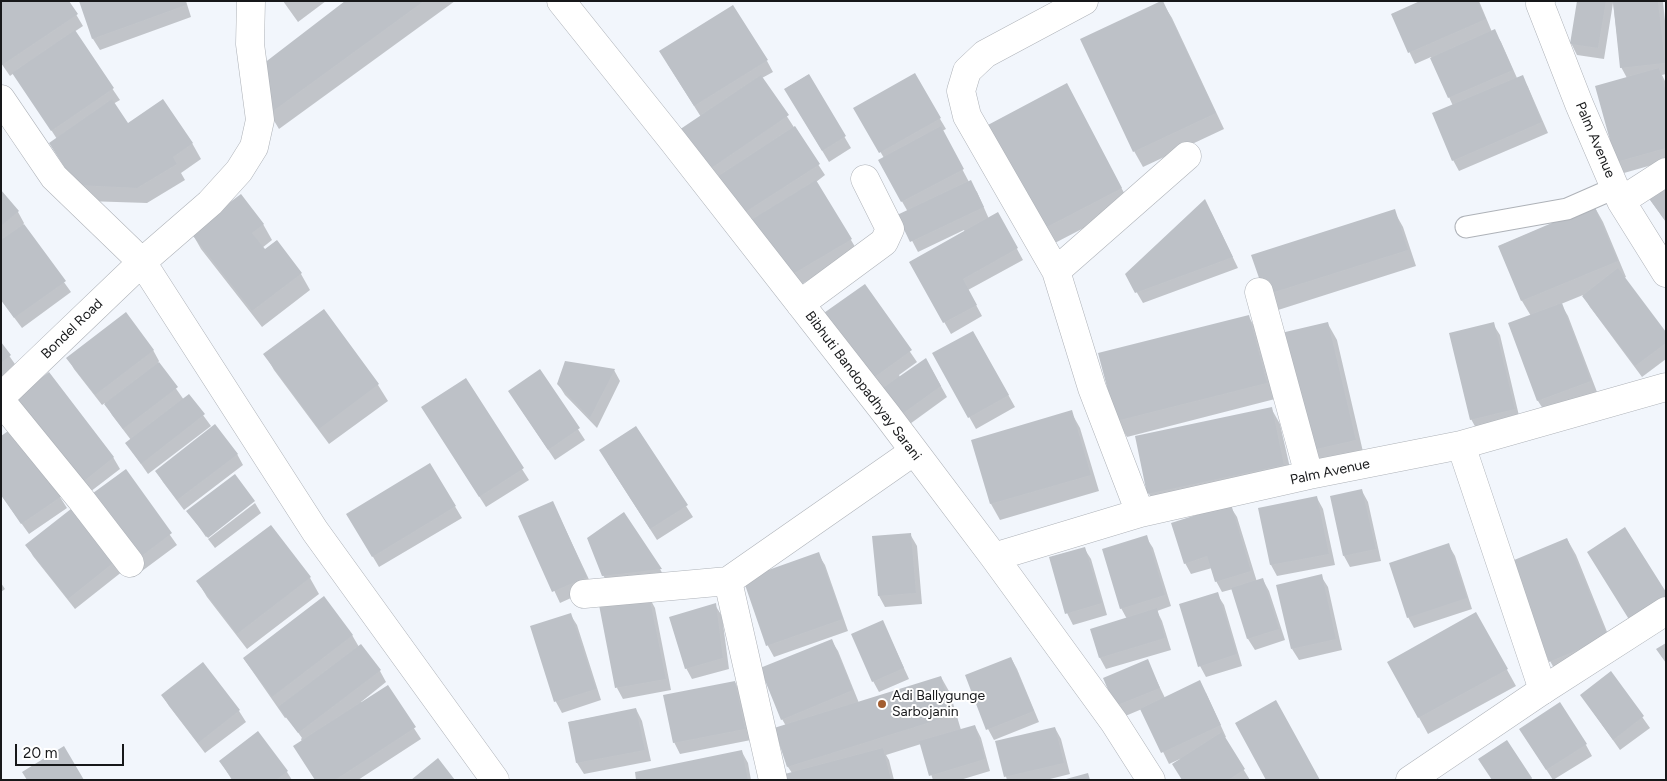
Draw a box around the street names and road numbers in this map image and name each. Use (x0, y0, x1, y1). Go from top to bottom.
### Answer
street label: Palm Avenue (1571, 99, 1619, 181)
street label: Bondel Road (38, 295, 106, 363)
street label: Bibhuti Bandopadhyay Sarani (801, 308, 925, 464)
street label: Palm Avenue (1289, 455, 1371, 489)

